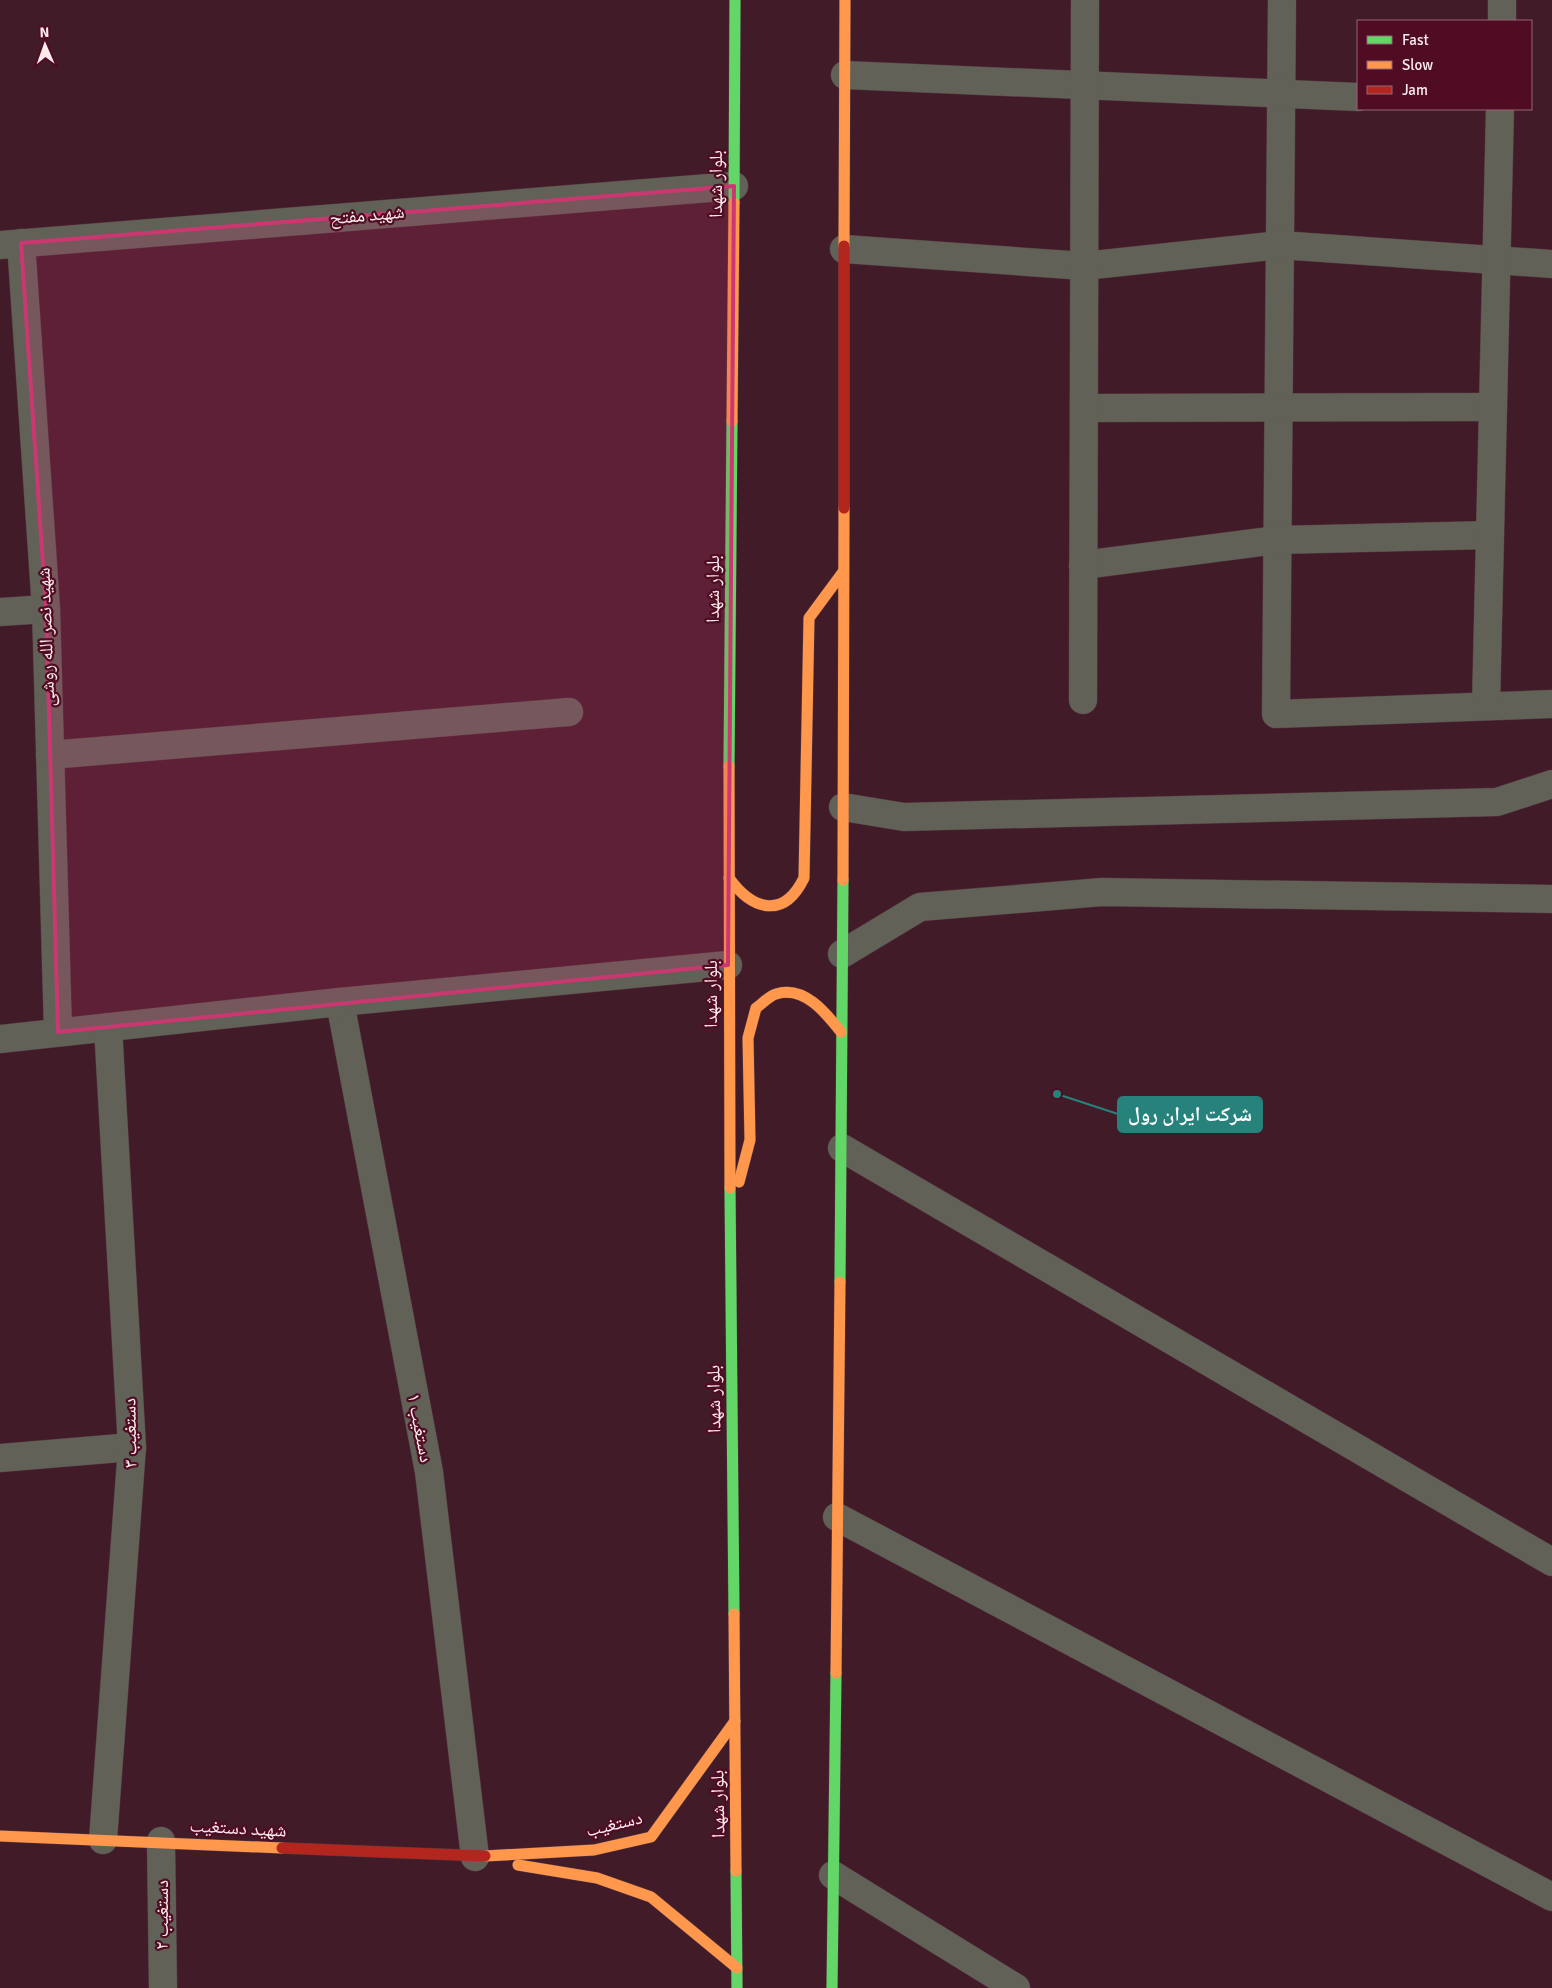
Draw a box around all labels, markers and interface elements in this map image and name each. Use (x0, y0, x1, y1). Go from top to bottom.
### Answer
north arrow (20, 20, 70, 70)
legend (1357, 20, 1532, 110)
text: N (39, 24, 50, 41)
text: Fast (1402, 31, 1429, 49)
text: Slow (1402, 56, 1433, 74)
text: Jam (1402, 81, 1428, 99)
street label: بلوار شهدا (704, 150, 728, 218)
street label: شهید مفتح (328, 200, 406, 230)
street label: بلوار شهدا (701, 555, 725, 623)
street label: شهید نصر الله روشی (32, 567, 60, 707)
street label: بلوار شهدا (699, 960, 723, 1028)
callout: شرکت ایران رول (1118, 1097, 1262, 1132)
text: شرکت ایران رول (1128, 1102, 1252, 1127)
street label: بلوار شهدا (701, 1365, 727, 1433)
street label: دستغیب ۱ (402, 1391, 438, 1465)
street label: دستغیب ۳ (117, 1398, 143, 1468)
street label: بلوار شهدا (705, 1770, 731, 1838)
street label: دستغیب (583, 1805, 645, 1843)
street label: شهید دستغیب (189, 1813, 287, 1843)
street label: دستغیب ۲ (150, 1880, 174, 1950)

